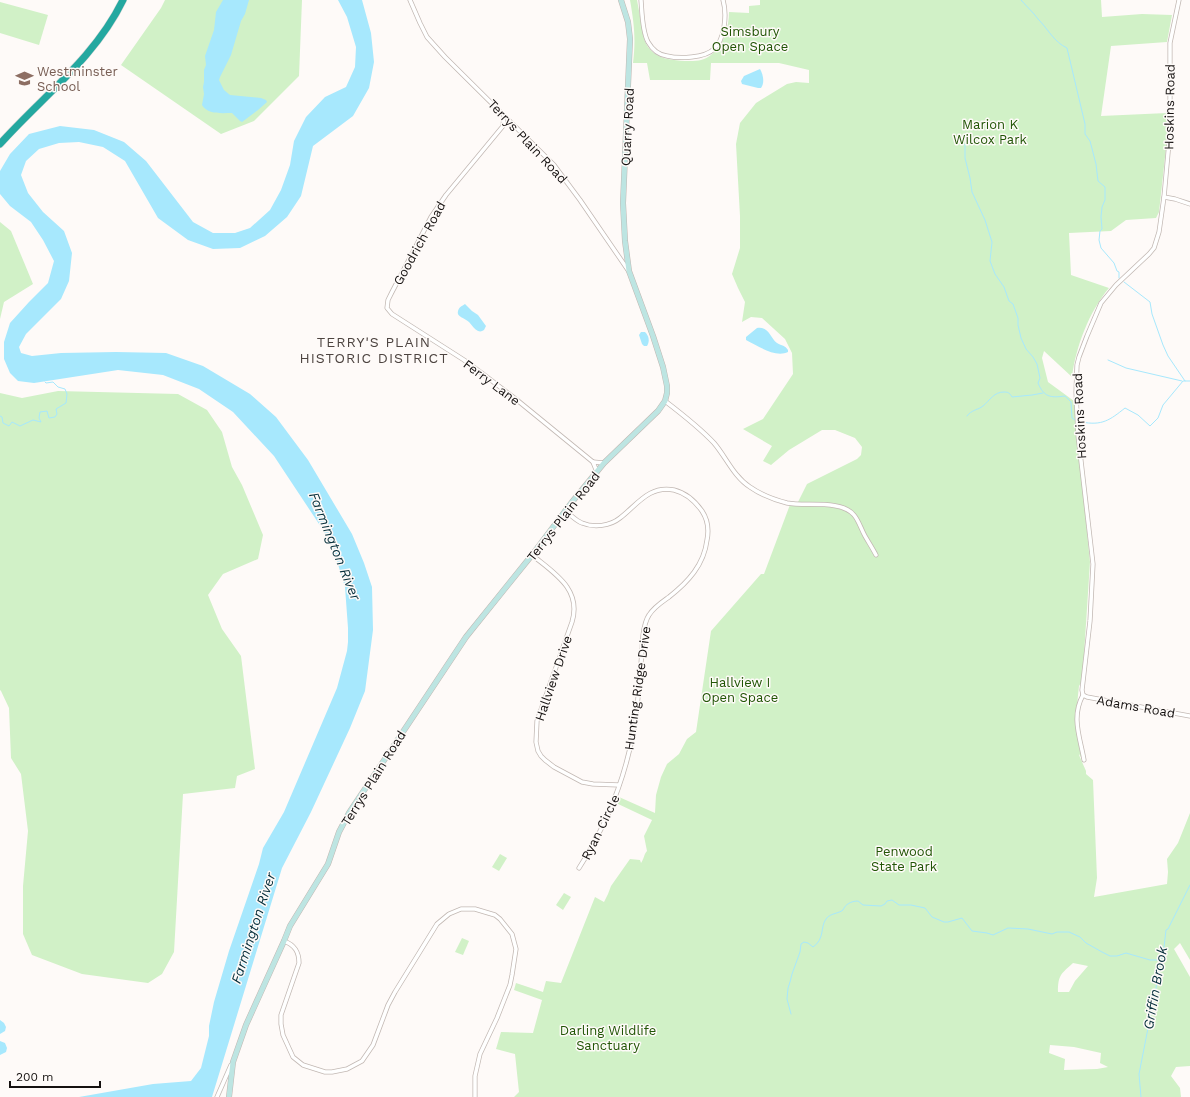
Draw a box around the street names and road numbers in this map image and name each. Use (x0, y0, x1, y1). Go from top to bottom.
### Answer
street label: Hoskins Road (1161, 64, 1178, 150)
street label: Quarry Road (618, 88, 637, 166)
street label: Terrys Plain Road (485, 96, 570, 186)
street label: Goodrich Road (390, 199, 449, 288)
street label: Ferry Lane (460, 356, 523, 408)
street label: Hoskins Road (1070, 373, 1089, 459)
street label: Terrys Plain Road (524, 469, 603, 564)
street label: Hunting Ridge Drive (621, 625, 654, 751)
street label: Hallview Drive (532, 633, 575, 723)
street label: Adams Road (1096, 692, 1176, 721)
street label: Terrys Plain Road (338, 728, 409, 829)
street label: Ryan Circle (578, 792, 623, 862)

